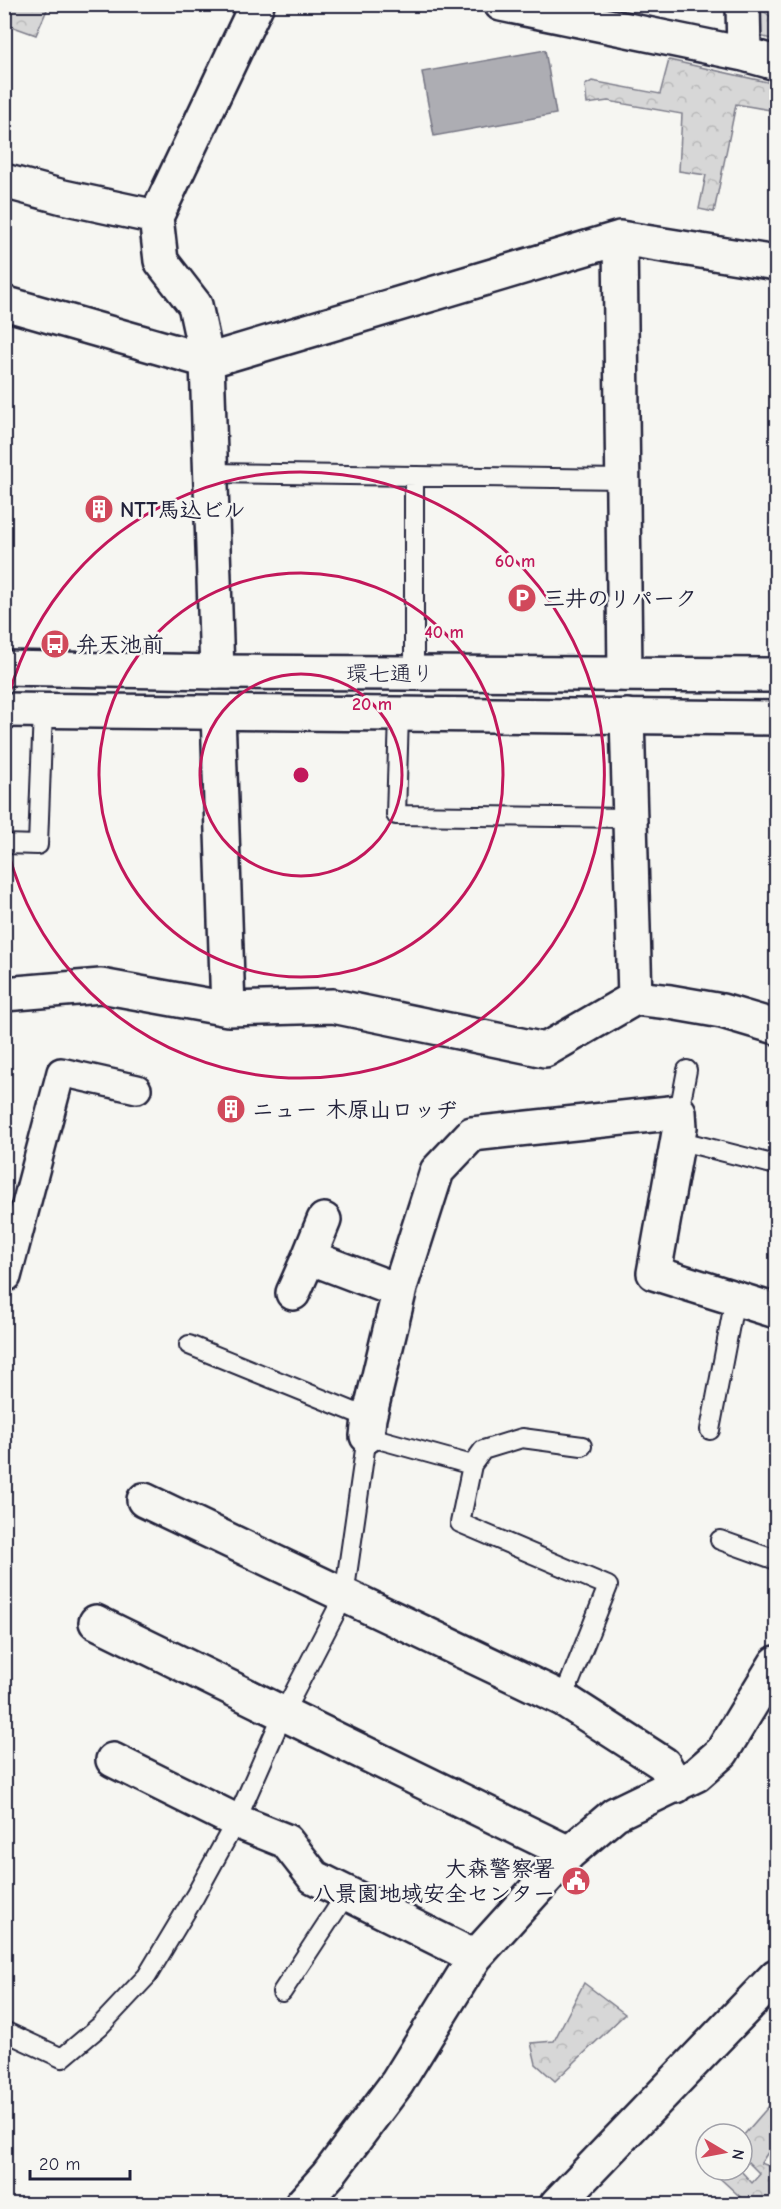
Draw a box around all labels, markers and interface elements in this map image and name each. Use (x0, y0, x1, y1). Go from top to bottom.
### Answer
building icon: NTT馬込ビル (83, 493, 115, 525)
place label: NTT馬込ビル (120, 497, 245, 523)
text: 60 m (495, 551, 535, 572)
parking icon: 三井のリパーク (506, 582, 538, 614)
place label: 三井のリパーク (543, 586, 697, 612)
text: 40 m (424, 622, 464, 643)
bus stop icon: 弁天池前 (39, 628, 71, 660)
place label: 弁天池前 (76, 632, 164, 658)
street label: 環七通り (346, 661, 434, 687)
text: 20 m (352, 694, 392, 715)
centre of rings (291, 765, 311, 785)
building icon: ニュー 木原山ロッヂ (215, 1093, 247, 1125)
place label: ニュー 木原山ロッヂ (252, 1097, 457, 1123)
place label: 大森警察署 八景園地域安全センター (313, 1856, 555, 1907)
public building icon: 大森警察署 八景園地域安全センター (560, 1865, 592, 1897)
north arrow (694, 2122, 754, 2182)
scale bar (30, 2143, 130, 2181)
text: N (728, 2148, 748, 2161)
text: 20 m (39, 2154, 80, 2175)

